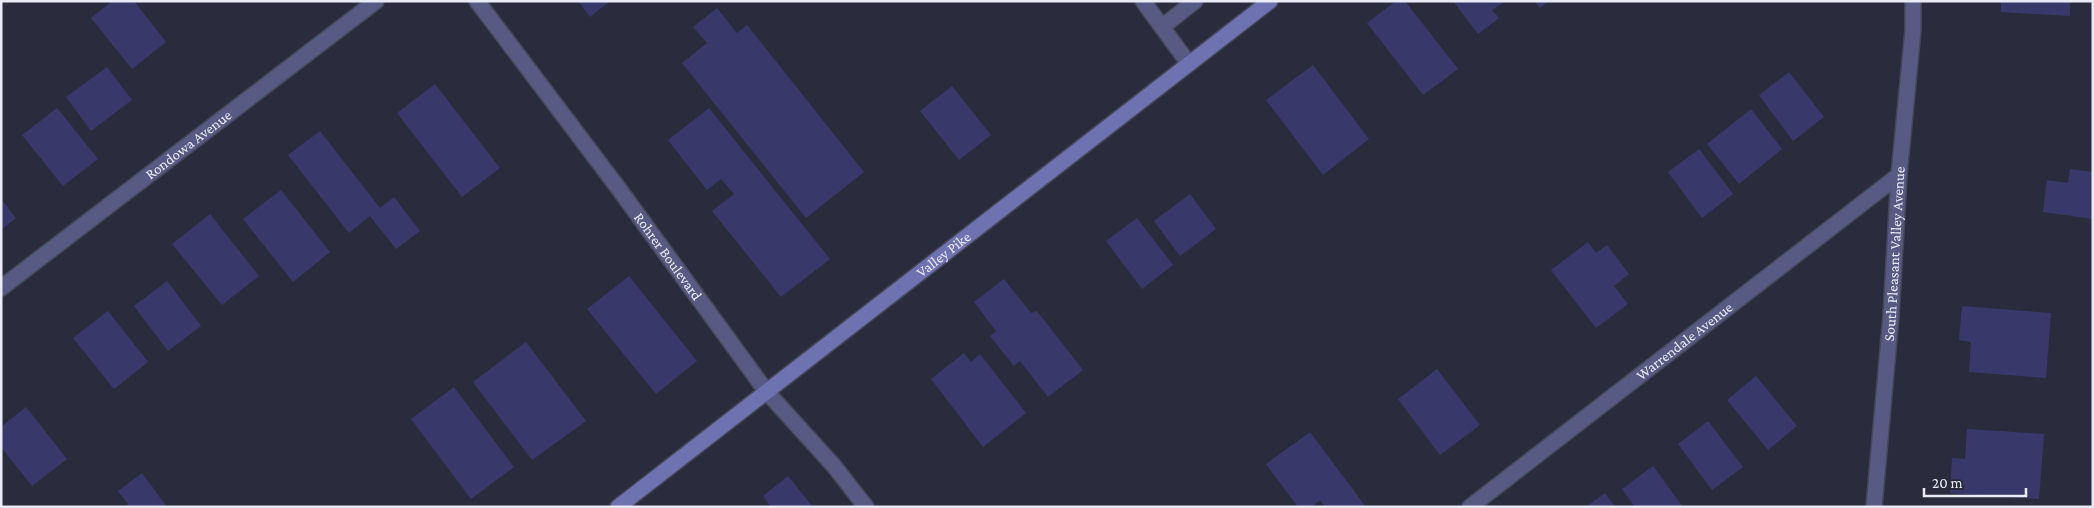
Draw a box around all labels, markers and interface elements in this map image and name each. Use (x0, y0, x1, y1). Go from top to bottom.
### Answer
street label: Rondowa Avenue (142, 106, 235, 182)
street label: South Pleasant Valley Avenue (1881, 165, 1908, 342)
street label: Rohrer Boulevard (631, 210, 705, 303)
street label: Valley Pike (913, 228, 974, 280)
street label: Warrendale Avenue (1633, 299, 1736, 383)
scale bar (1924, 466, 2026, 498)
text: 20 m (1932, 475, 1963, 491)

